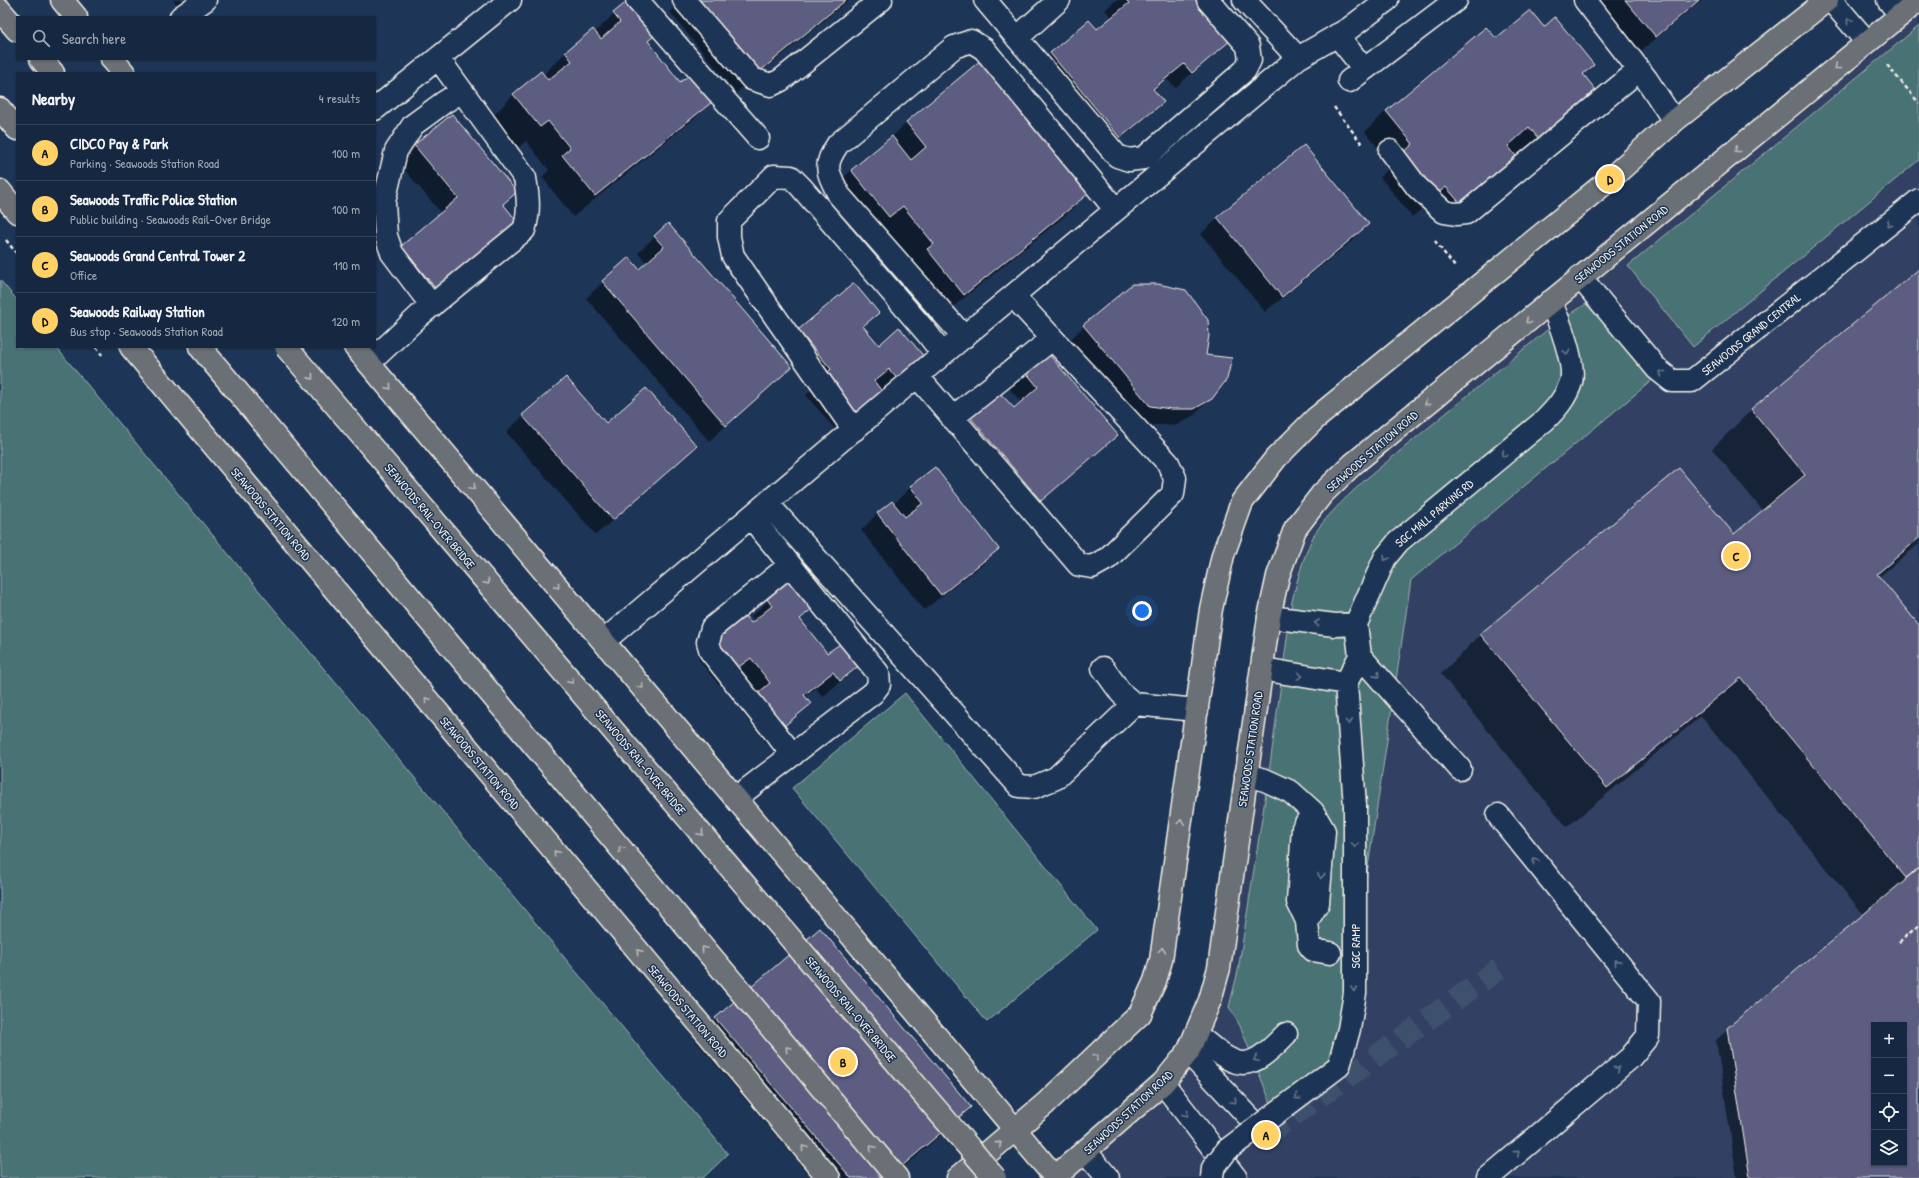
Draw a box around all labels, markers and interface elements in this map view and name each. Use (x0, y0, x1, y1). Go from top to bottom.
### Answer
search box (16, 16, 376, 60)
one-way arrow (1847, 19, 1854, 26)
icon: search (30, 27, 52, 49)
text: Search here (62, 28, 126, 49)
one-way arrow (1835, 63, 1842, 70)
text: Nearby (32, 87, 75, 110)
text: 4 results (319, 89, 360, 107)
text: CIDCO Pay & Park (70, 133, 168, 154)
text: A (42, 144, 48, 162)
text: 100 m (332, 144, 360, 162)
one-way arrow (1734, 145, 1741, 152)
text: Parking · Seawoods Station Road (70, 154, 219, 172)
pin: D (1597, 164, 1623, 194)
text: Seawoods Traffic Police Station (70, 189, 237, 210)
text: B (42, 200, 48, 218)
text: 100 m (332, 200, 360, 218)
street label: SEAWOODS STATION ROAD (1570, 201, 1672, 287)
text: Public building · Seawoods Rail-Over Bridge (70, 210, 271, 228)
one-way arrow (1886, 220, 1893, 227)
text: Seawoods Grand Central Tower 2 (70, 245, 245, 266)
text: C (41, 256, 49, 274)
text: 110 m (333, 256, 360, 274)
text: Office (70, 266, 97, 284)
street label: SEAWOODS GRAND CENTRAL (1698, 288, 1805, 379)
text: Seawoods Railway Station (70, 301, 205, 322)
text: D (42, 312, 48, 330)
text: 120 m (332, 312, 360, 330)
one-way arrow (1525, 316, 1532, 323)
text: Bus stop · Seawoods Station Road (70, 322, 223, 340)
one-way arrow (1563, 349, 1571, 355)
one-way arrow (1660, 371, 1667, 378)
one-way arrow (307, 372, 314, 379)
one-way arrow (385, 383, 392, 390)
one-way arrow (1425, 399, 1432, 406)
street label: SEAWOODS STATION ROAD (1323, 406, 1422, 496)
one-way arrow (1502, 450, 1509, 457)
street label: SEAWOODS RAIL-OVER BRIDGE (381, 460, 480, 573)
street label: SEAWOODS STATION ROAD (227, 464, 315, 564)
street label: SGC MALL PARKING RD (1391, 475, 1477, 551)
one-way arrow (469, 482, 476, 490)
pin: C (1723, 541, 1749, 571)
one-way arrow (1384, 554, 1391, 561)
one-way arrow (482, 577, 489, 585)
one-way arrow (552, 582, 559, 589)
your location (1132, 601, 1152, 621)
one-way arrow (1314, 619, 1320, 628)
one-way arrow (1372, 670, 1379, 677)
one-way arrow (1297, 671, 1303, 680)
one-way arrow (566, 676, 574, 684)
one-way arrow (636, 681, 643, 688)
street label: SEAWOODS STATION ROAD (1233, 690, 1267, 808)
one-way arrow (424, 697, 431, 704)
street label: SEAWOODS RAIL-OVER BRIDGE (592, 706, 691, 819)
street label: SEAWOODS STATION ROAD (436, 713, 524, 813)
one-way arrow (1344, 719, 1353, 725)
one-way arrow (1176, 819, 1185, 825)
one-way arrow (696, 828, 703, 836)
one-way arrow (1351, 842, 1359, 848)
one-way arrow (618, 847, 625, 854)
one-way arrow (553, 850, 560, 857)
one-way arrow (1533, 859, 1540, 866)
one-way arrow (1316, 873, 1325, 879)
street label: SGC RAMP (1347, 923, 1364, 968)
one-way arrow (702, 946, 709, 954)
one-way arrow (1157, 947, 1166, 953)
one-way arrow (637, 950, 644, 957)
street label: SEAWOODS RAIL-OVER BRIDGE (803, 953, 899, 1065)
one-way arrow (1615, 960, 1622, 967)
street label: SEAWOODS STATION ROAD (644, 961, 732, 1061)
one-way arrow (1350, 986, 1359, 992)
map controls (1871, 1022, 1907, 1166)
button: + (1871, 1022, 1907, 1058)
one-way arrow (786, 1046, 793, 1053)
pin: B (830, 1047, 856, 1077)
one-way arrow (1253, 1054, 1261, 1062)
one-way arrow (1091, 1055, 1099, 1062)
button: − (1871, 1058, 1907, 1094)
street label: SEAWOODS STATION ROAD (1080, 1066, 1177, 1158)
one-way arrow (1612, 1067, 1619, 1074)
one-way arrow (1295, 1092, 1302, 1099)
button: locate (1871, 1094, 1907, 1130)
one-way arrow (1229, 1096, 1237, 1104)
one-way arrow (1182, 1110, 1189, 1117)
pin: A (1253, 1120, 1279, 1150)
button: layers (1871, 1130, 1907, 1166)
one-way arrow (994, 1141, 1001, 1148)
one-way arrow (869, 1145, 876, 1153)
one-way arrow (801, 1146, 808, 1153)
one-way arrow (1513, 1150, 1520, 1157)

